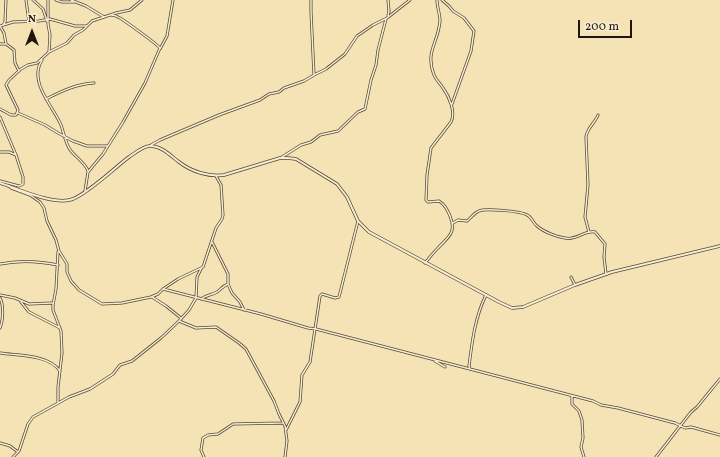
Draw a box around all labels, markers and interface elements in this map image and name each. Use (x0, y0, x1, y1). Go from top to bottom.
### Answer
north arrow (12, 12, 52, 52)
text: N (28, 12, 36, 27)
scale bar (580, 12, 634, 38)
text: 200 m (585, 19, 619, 35)

